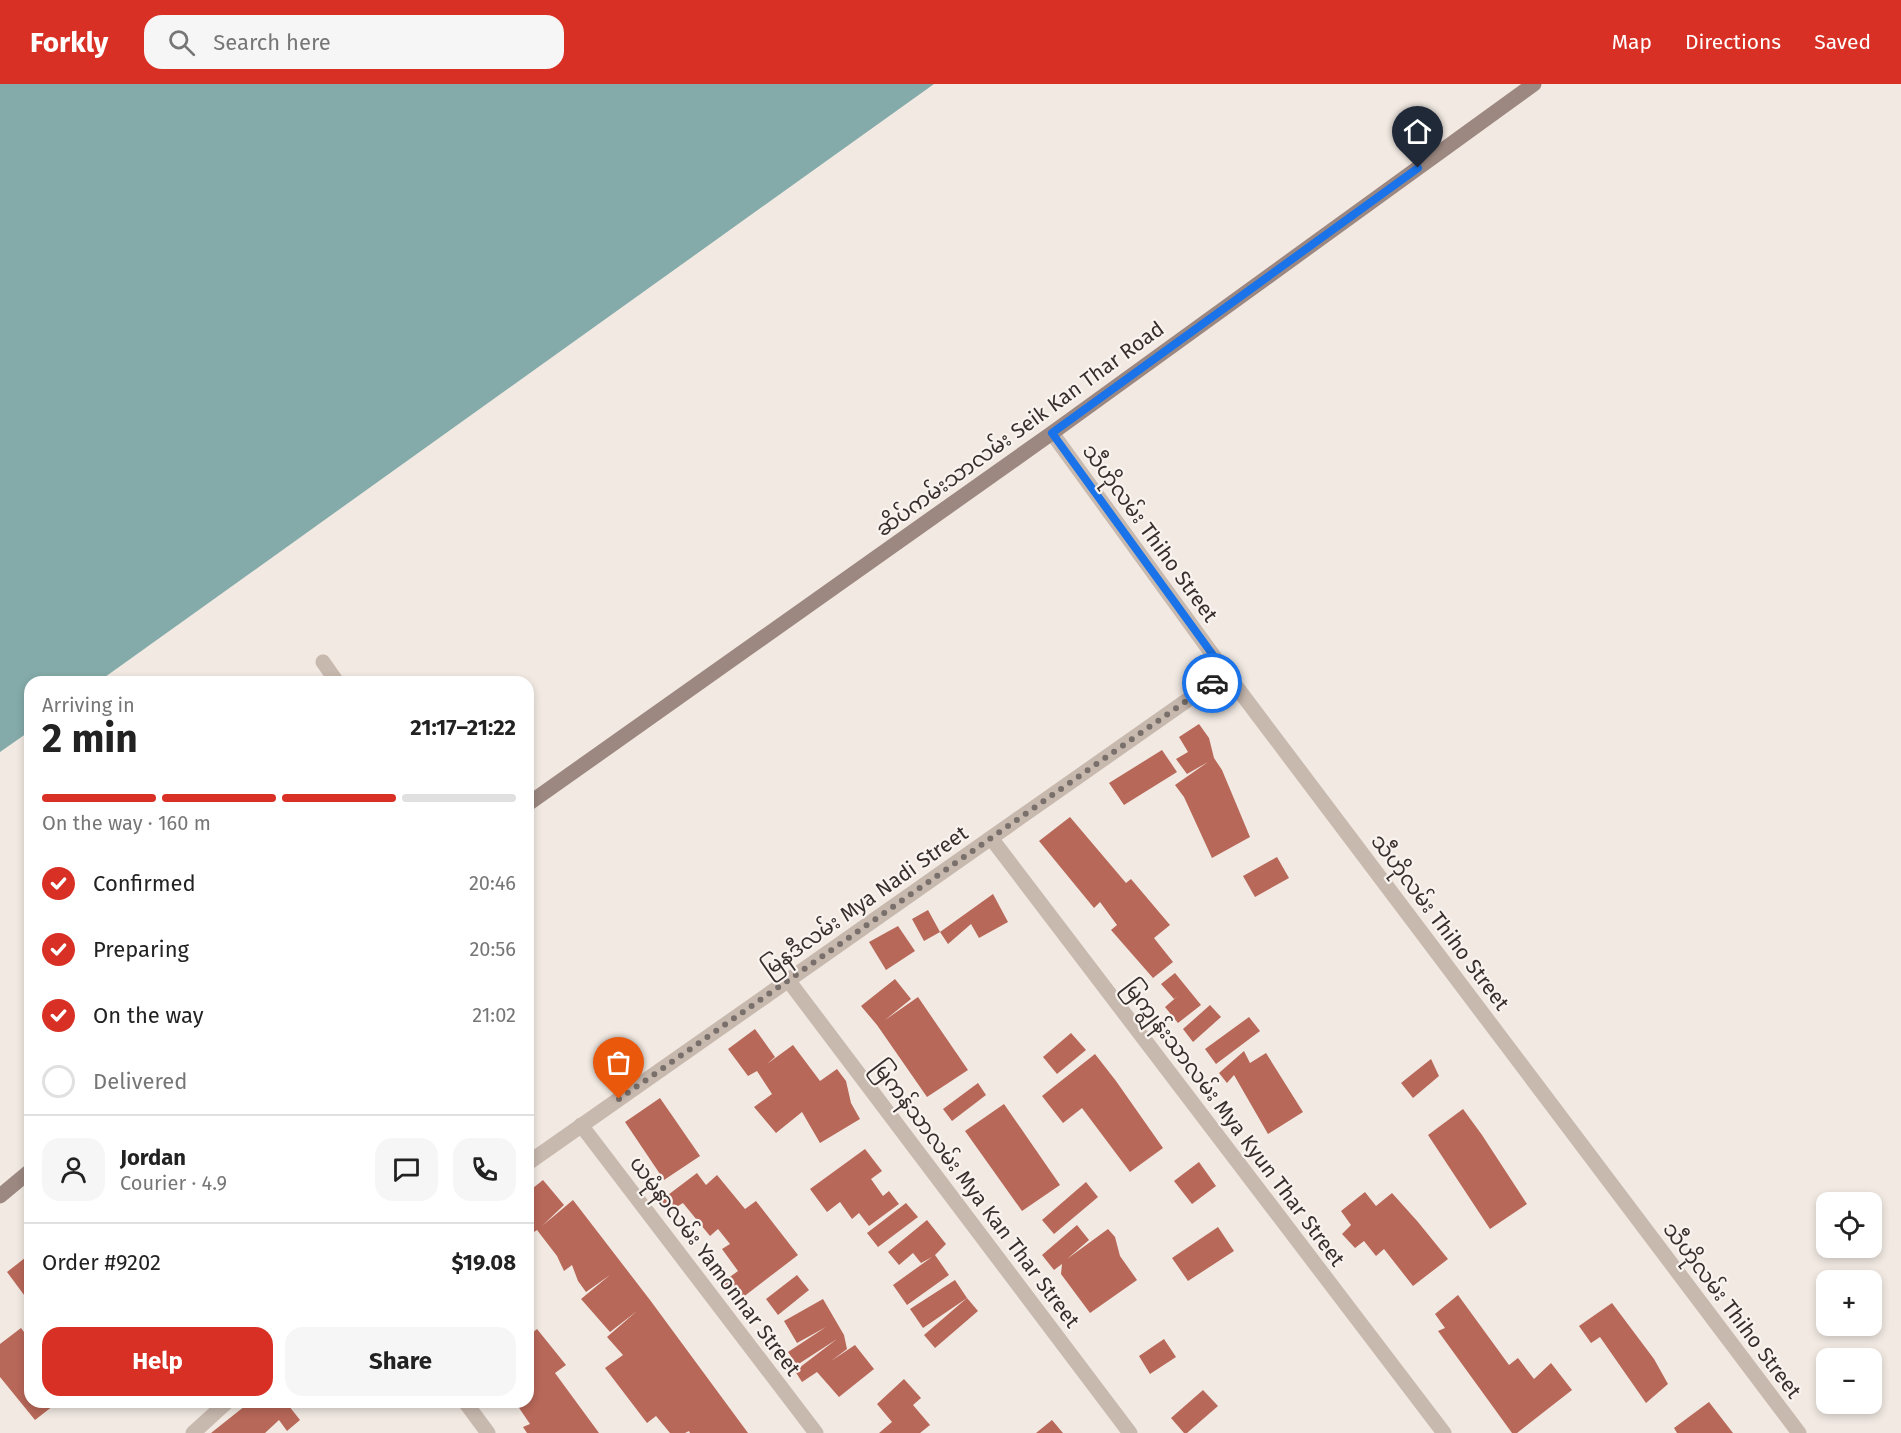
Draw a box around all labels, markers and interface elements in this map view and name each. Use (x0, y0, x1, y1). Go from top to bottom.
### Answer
search box (144, 15, 564, 69)
text: Forkly (30, 26, 108, 59)
icon: search (165, 26, 198, 59)
text: Search here (213, 29, 331, 56)
text: Map (1612, 29, 1652, 55)
text: Directions (1685, 29, 1781, 55)
text: Saved (1814, 29, 1871, 55)
pin (1392, 106, 1443, 168)
icon: home (1401, 115, 1434, 148)
street label: ဆိပ်ကမ်းသာလမ်း Seik Kan Thar Road (869, 313, 1169, 542)
street label: သီဟိုလမ်း Thiho Street (1073, 437, 1226, 630)
courier (1182, 653, 1242, 713)
icon: car (1196, 667, 1229, 700)
text: Arriving in (42, 693, 135, 717)
text: 21:17–21:22 (410, 714, 516, 741)
text: 2 min (42, 716, 138, 762)
text: On the way · 160 m (42, 811, 211, 835)
street label: မြနဒီလမ်း Mya Nadi Street (755, 817, 976, 985)
street label: သီဟိုလမ်း Thiho Street (1362, 827, 1517, 1018)
icon: check (42, 867, 75, 900)
text: Confirmed (93, 870, 196, 897)
text: 20:46 (469, 871, 516, 895)
icon: check (42, 933, 75, 966)
text: Preparing (93, 936, 189, 963)
text: 20:56 (469, 937, 516, 961)
street label: မြကျွန်းသာလမ်း Mya Kyun Thar Street (1113, 973, 1353, 1275)
icon: check (42, 999, 75, 1032)
text: On the way (93, 1002, 204, 1029)
text: 21:02 (472, 1003, 516, 1027)
pin (593, 1037, 644, 1099)
icon: bag (602, 1046, 635, 1079)
street label: မြကန်သာလမ်း Mya Kan Thar Street (864, 1053, 1088, 1336)
text: Delivered (93, 1068, 188, 1095)
button: person (42, 1138, 105, 1201)
button: chat (375, 1138, 438, 1201)
button: phone (453, 1138, 516, 1201)
text: Jordan (120, 1144, 186, 1171)
street label: ယမုံနာလမ်း Yamonnar Street (621, 1149, 809, 1384)
text: Courier · 4.9 (120, 1171, 227, 1195)
map controls (1816, 1192, 1882, 1414)
button: locate (1816, 1192, 1882, 1258)
street label: သီဟိုလမ်း Thiho Street (1654, 1215, 1809, 1406)
text: Order #9202 (42, 1249, 161, 1276)
text: $19.08 (452, 1249, 516, 1276)
button: + (1816, 1270, 1882, 1336)
button: Help (42, 1327, 273, 1396)
button: Share (285, 1327, 516, 1396)
button: − (1816, 1348, 1882, 1414)

